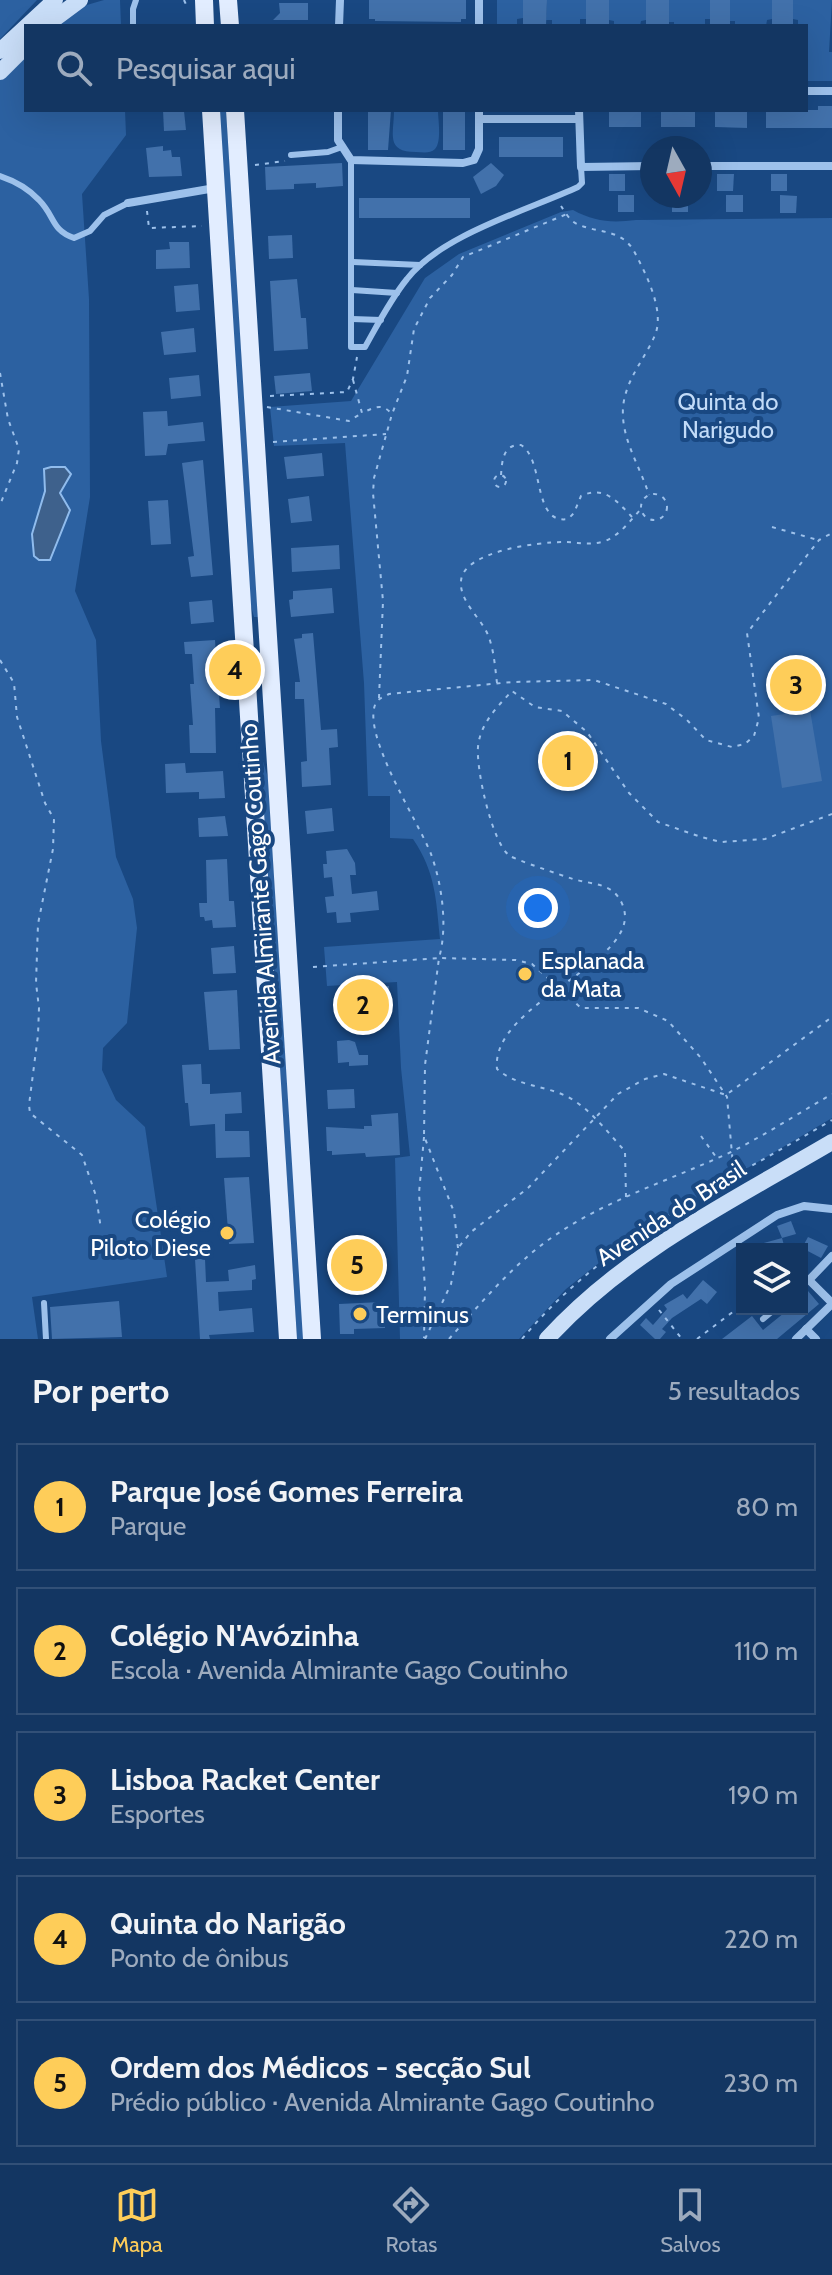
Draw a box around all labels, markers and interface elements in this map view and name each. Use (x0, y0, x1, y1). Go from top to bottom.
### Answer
search box (24, 24, 808, 112)
icon: search (52, 46, 96, 90)
text: Pesquisar aqui (116, 50, 296, 87)
north arrow (640, 136, 712, 208)
park label: Quinta do Narigudo (678, 387, 778, 444)
pin: 4 (209, 640, 261, 700)
pin: 3 (770, 655, 822, 715)
street label: Avenida Almirante Gago Coutinho (234, 722, 286, 1066)
pin: 1 (542, 731, 594, 791)
your location (518, 888, 558, 928)
place label: Esplanada da Mata (541, 946, 645, 1003)
marker: Esplanada da Mata (516, 965, 534, 983)
pin: 2 (337, 975, 389, 1035)
street label: Avenida do Brasil (591, 1154, 751, 1272)
place label: Colégio Piloto Diese (90, 1205, 211, 1262)
marker: Colégio Piloto Diese (218, 1224, 236, 1242)
pin: 5 (331, 1235, 383, 1295)
map controls (736, 1243, 808, 1315)
button: layers (736, 1243, 808, 1315)
place label: Terminus (376, 1300, 469, 1329)
marker: Terminus (351, 1305, 369, 1323)
text: Por perto (32, 1370, 169, 1412)
text: 5 resultados (668, 1375, 800, 1407)
text: Parque José Gomes Ferreira (110, 1473, 463, 1510)
text: 1 (55, 1491, 65, 1523)
text: 80 m (735, 1491, 798, 1523)
text: Parque (110, 1510, 186, 1542)
text: Colégio N'Avózinha (110, 1617, 359, 1654)
text: 2 (53, 1635, 67, 1667)
text: 110 m (734, 1635, 798, 1667)
text: Escola · Avenida Almirante Gago Coutinho (110, 1654, 568, 1686)
text: Lisboa Racket Center (110, 1761, 380, 1798)
text: 3 (53, 1779, 67, 1811)
text: 190 m (728, 1779, 798, 1811)
text: Esportes (110, 1798, 205, 1830)
text: Quinta do Narigão (110, 1905, 346, 1942)
text: 4 (52, 1923, 68, 1955)
text: 220 m (724, 1923, 798, 1955)
text: Ponto de ônibus (110, 1942, 289, 1974)
text: Ordem dos Médicos - secção Sul (110, 2049, 531, 2086)
text: 5 (53, 2067, 67, 2099)
text: 230 m (724, 2067, 798, 2099)
text: Prédio público · Avenida Almirante Gago Coutinho (110, 2086, 655, 2118)
tab: Mapa (111, 2183, 163, 2258)
tab: Rotas (385, 2183, 437, 2258)
tab: Salvos (660, 2183, 721, 2258)

